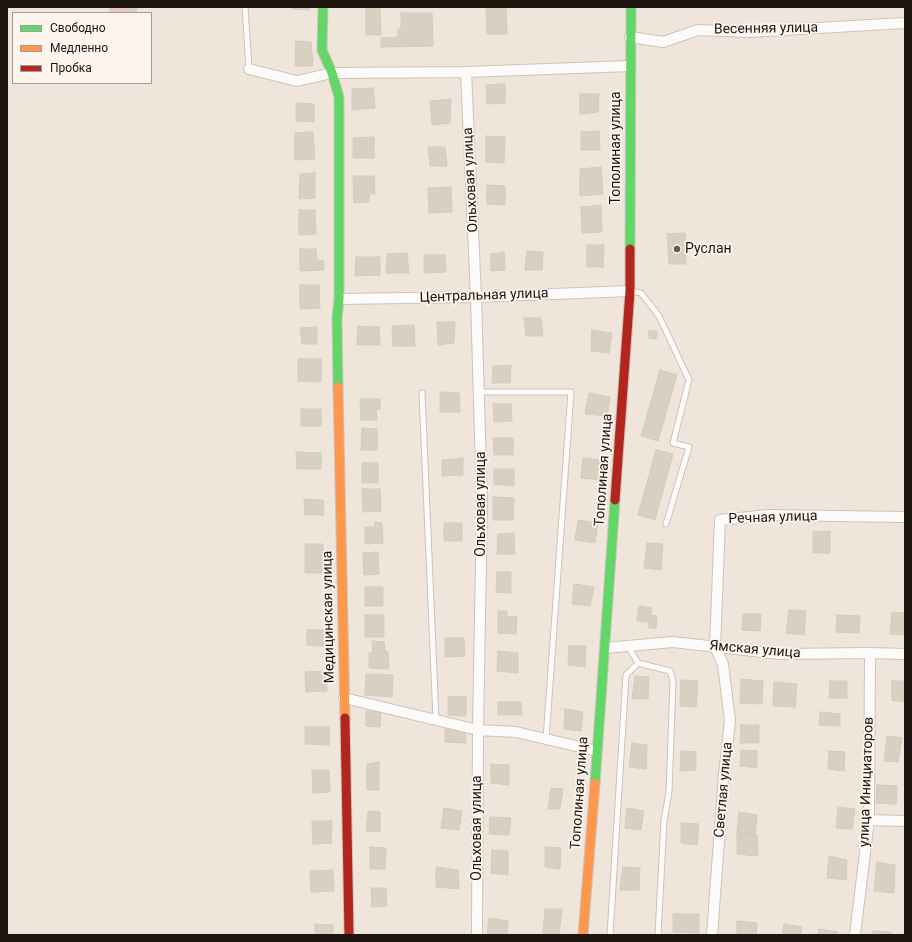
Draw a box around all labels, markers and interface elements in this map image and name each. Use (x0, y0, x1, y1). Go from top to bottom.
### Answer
legend (12, 12, 152, 84)
street label: Весенняя улица (714, 20, 818, 38)
text: Свободно (50, 21, 106, 35)
text: Медленно (50, 41, 108, 55)
text: Пробка (50, 61, 92, 75)
street label: Тополиная улица (608, 91, 624, 205)
street label: Ольховая улица (460, 127, 482, 233)
place label: Руслан (685, 241, 732, 257)
marker: Руслан (672, 244, 682, 254)
street label: Центральная улица (419, 285, 549, 307)
street label: Тополиная улица (592, 413, 616, 527)
street label: Ольховая улица (473, 451, 489, 557)
street label: Речная улица (728, 508, 818, 528)
street label: Медицинская улица (319, 551, 339, 683)
street label: Ямская улица (709, 638, 801, 662)
street label: улица Инициаторов (856, 717, 878, 847)
street label: Тополиная улица (568, 736, 592, 850)
street label: Светлая улица (711, 741, 737, 839)
street label: Ольховая улица (469, 775, 485, 881)

